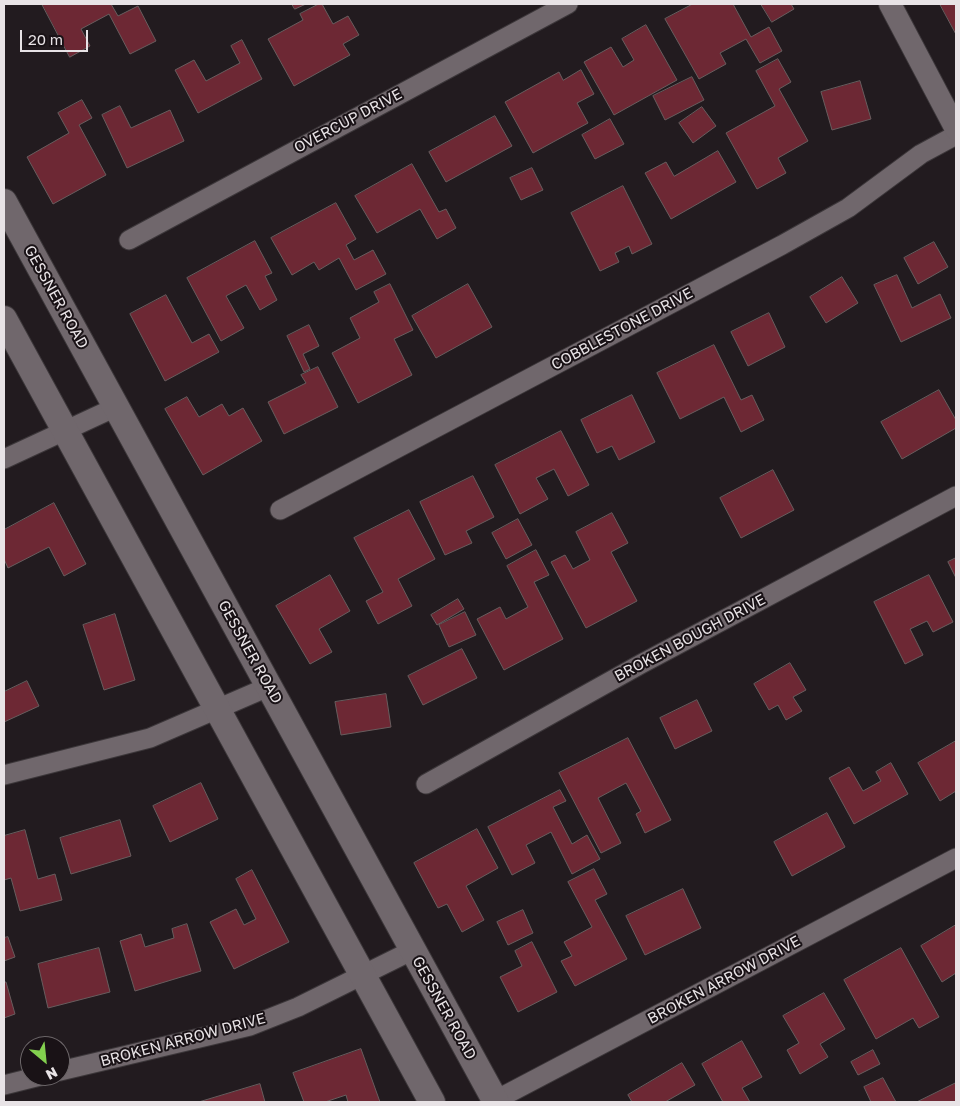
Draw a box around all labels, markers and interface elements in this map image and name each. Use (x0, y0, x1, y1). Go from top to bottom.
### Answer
scale bar (22, 20, 90, 52)
text: 20 m (28, 30, 63, 48)
street label: OVERCUP DRIVE (291, 85, 405, 157)
street label: GESSNER ROAD (20, 242, 92, 352)
street label: COBBLESTONE DRIVE (548, 284, 696, 374)
street label: BROKEN BOUGH DRIVE (611, 591, 769, 685)
street label: GESSNER ROAD (214, 597, 286, 707)
street label: BROKEN ARROW DRIVE (645, 932, 803, 1028)
street label: GESSNER ROAD (408, 953, 480, 1063)
street label: BROKEN ARROW DRIVE (98, 1009, 268, 1071)
north arrow (20, 1036, 70, 1086)
text: N (43, 1064, 61, 1084)

